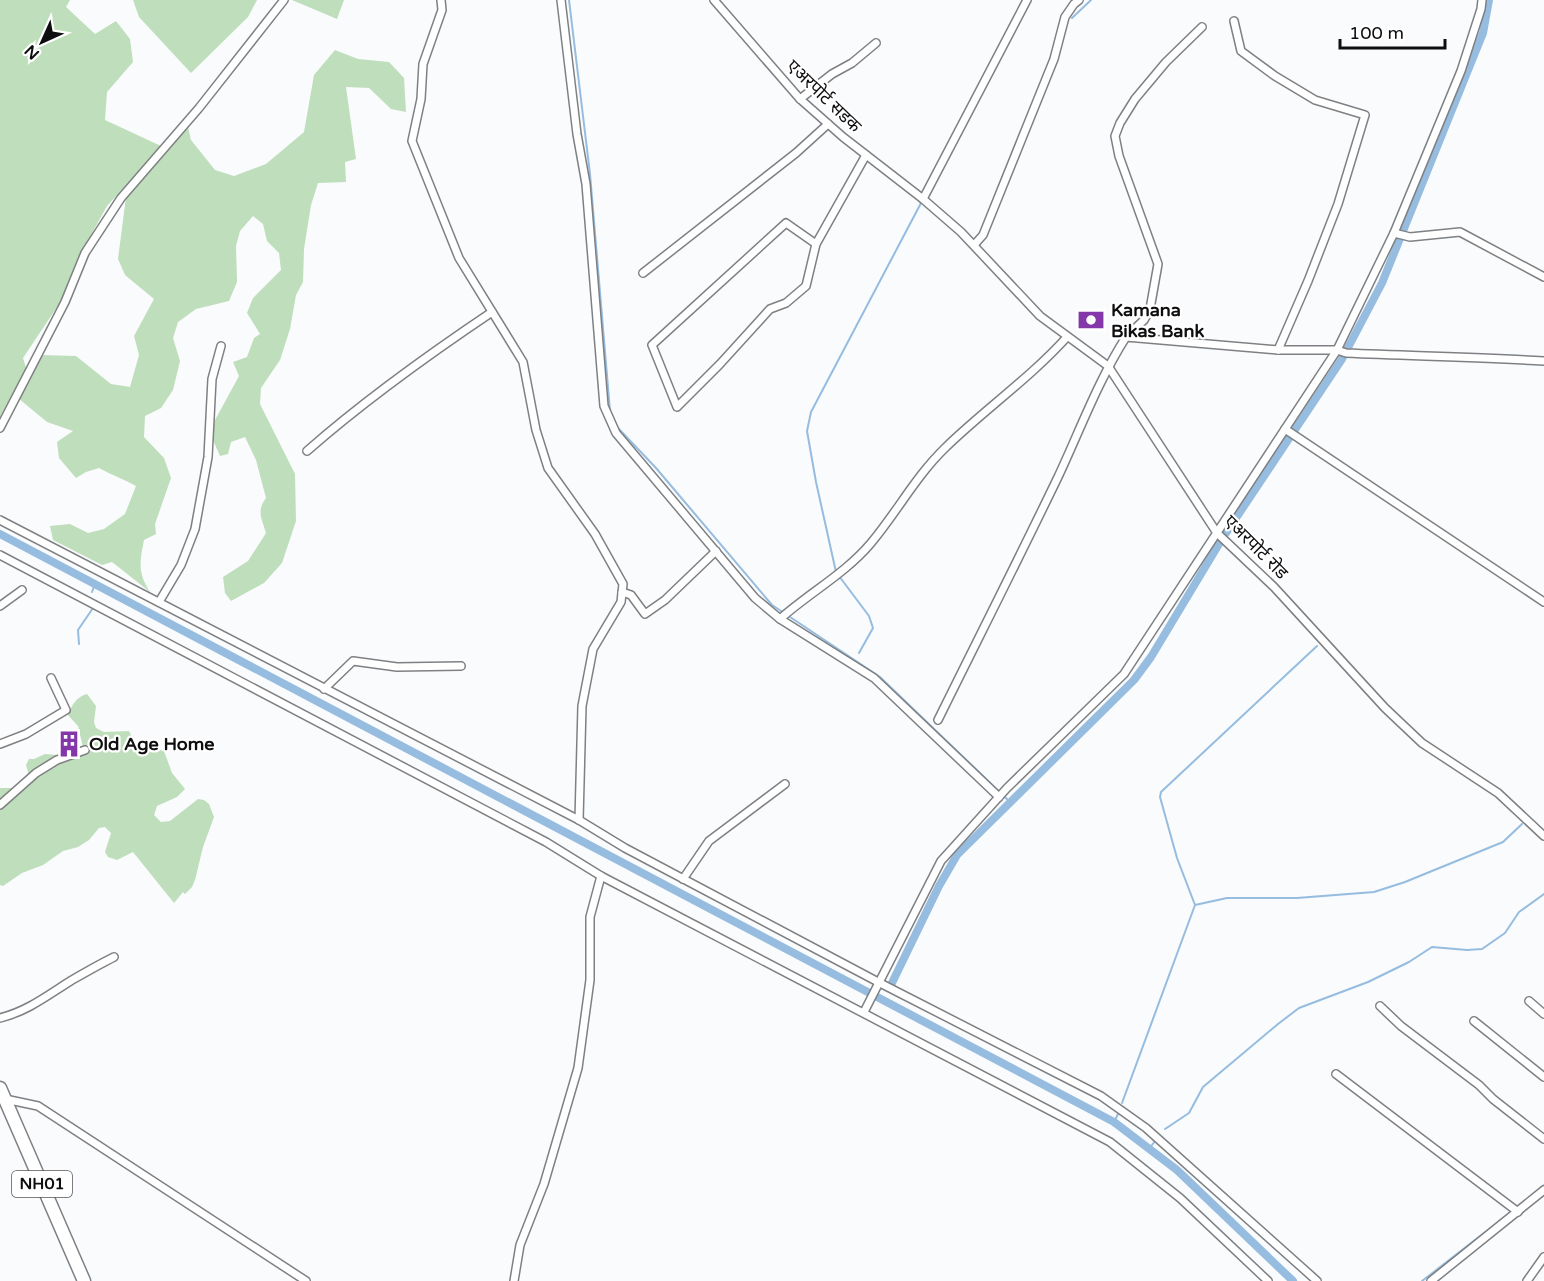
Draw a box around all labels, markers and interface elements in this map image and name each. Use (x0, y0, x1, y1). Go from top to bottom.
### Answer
north arrow (12, 12, 72, 72)
scale bar (1340, 12, 1445, 50)
text: 100 m (1349, 22, 1404, 44)
text: N (20, 40, 44, 64)
street label: एअरपोर्ट सडक (782, 55, 867, 138)
place label: Kamana Bikas Bank (1111, 299, 1204, 342)
bank icon: Kamana Bikas Bank (1076, 305, 1106, 335)
street label: एअरपोर्ट रोड (1219, 510, 1293, 584)
building icon: Old Age Home (54, 729, 84, 759)
place label: Old Age Home (89, 733, 214, 755)
road number: NH01 (12, 1171, 72, 1197)

